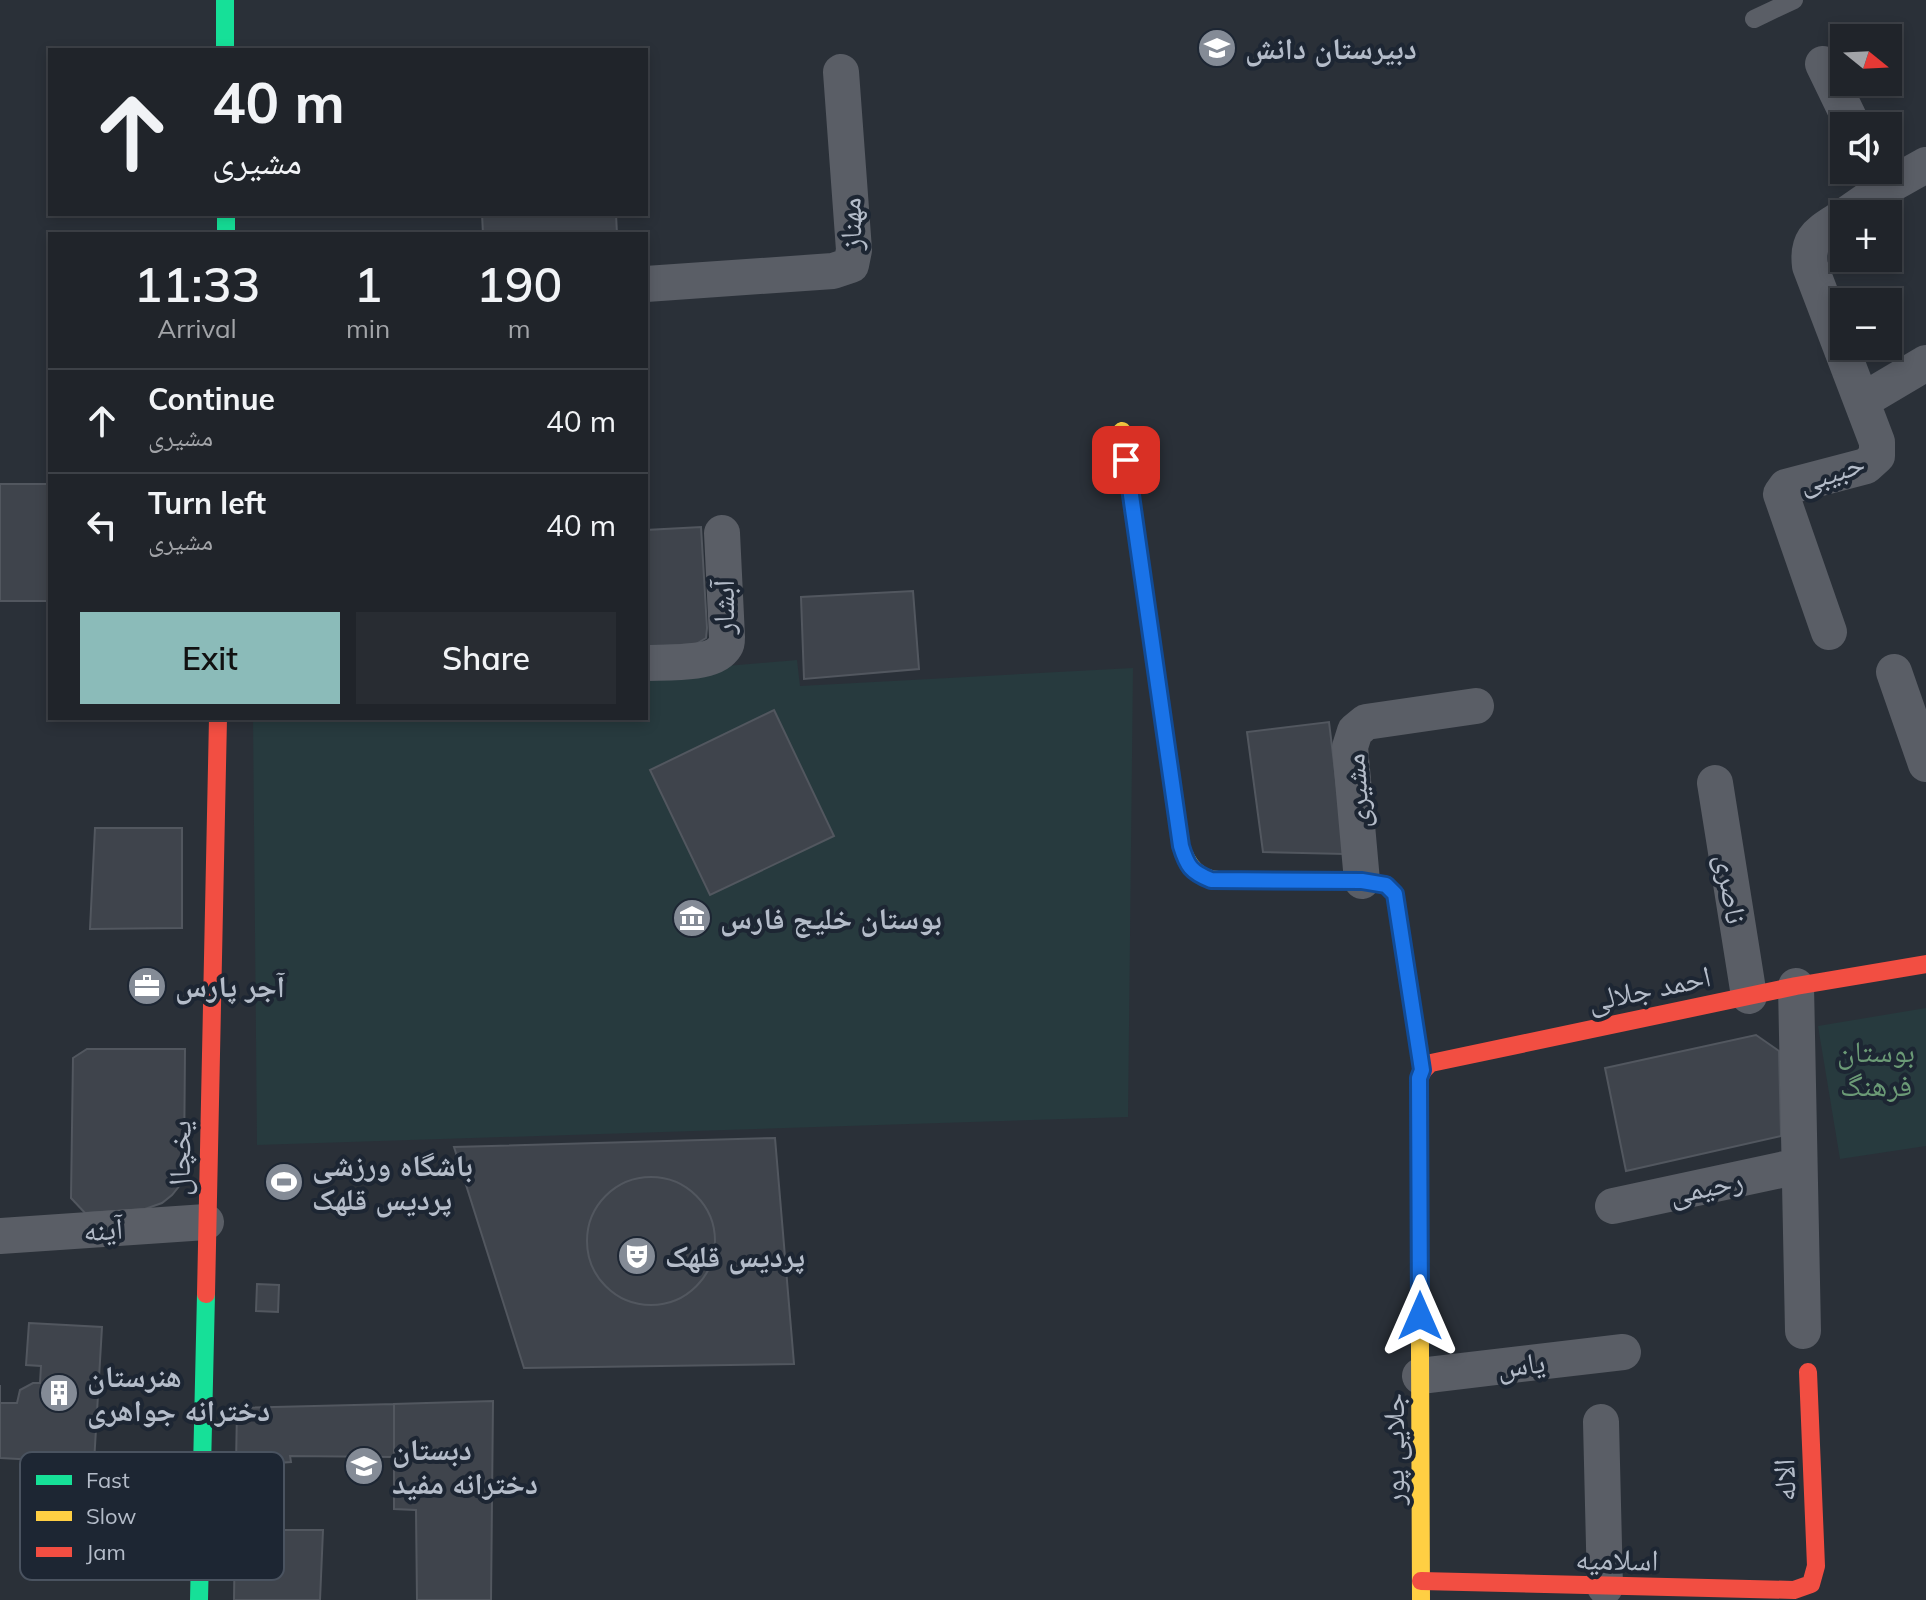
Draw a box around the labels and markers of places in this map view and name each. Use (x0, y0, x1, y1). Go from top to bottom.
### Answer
school or university icon: دبیرستان دانش (1196, 27, 1238, 69)
place label: دبیرستان دانش (1245, 29, 1417, 67)
pin (1092, 426, 1160, 494)
museum icon: بوستان خلیج فارس (671, 897, 713, 939)
place label: بوستان خلیج فارس (720, 899, 942, 938)
office icon: آجر پارس (126, 965, 168, 1007)
place label: آجر پارس (175, 967, 286, 1005)
place label: باشگاه ورزشی پردیس قلهک (312, 1146, 473, 1218)
sports icon: باشگاه ورزشی پردیس قلهک (263, 1161, 305, 1203)
theatre icon: پردیس قلهک (616, 1235, 658, 1277)
place label: پردیس قلهک (665, 1237, 805, 1275)
place label: هنرستان دخترانه جواهری (87, 1357, 270, 1429)
building icon: هنرستان دخترانه جواهری (38, 1372, 80, 1414)
place label: دبستان دخترانه مفید (392, 1430, 538, 1502)
school or university icon: دبستان دخترانه مفید (343, 1445, 385, 1487)

